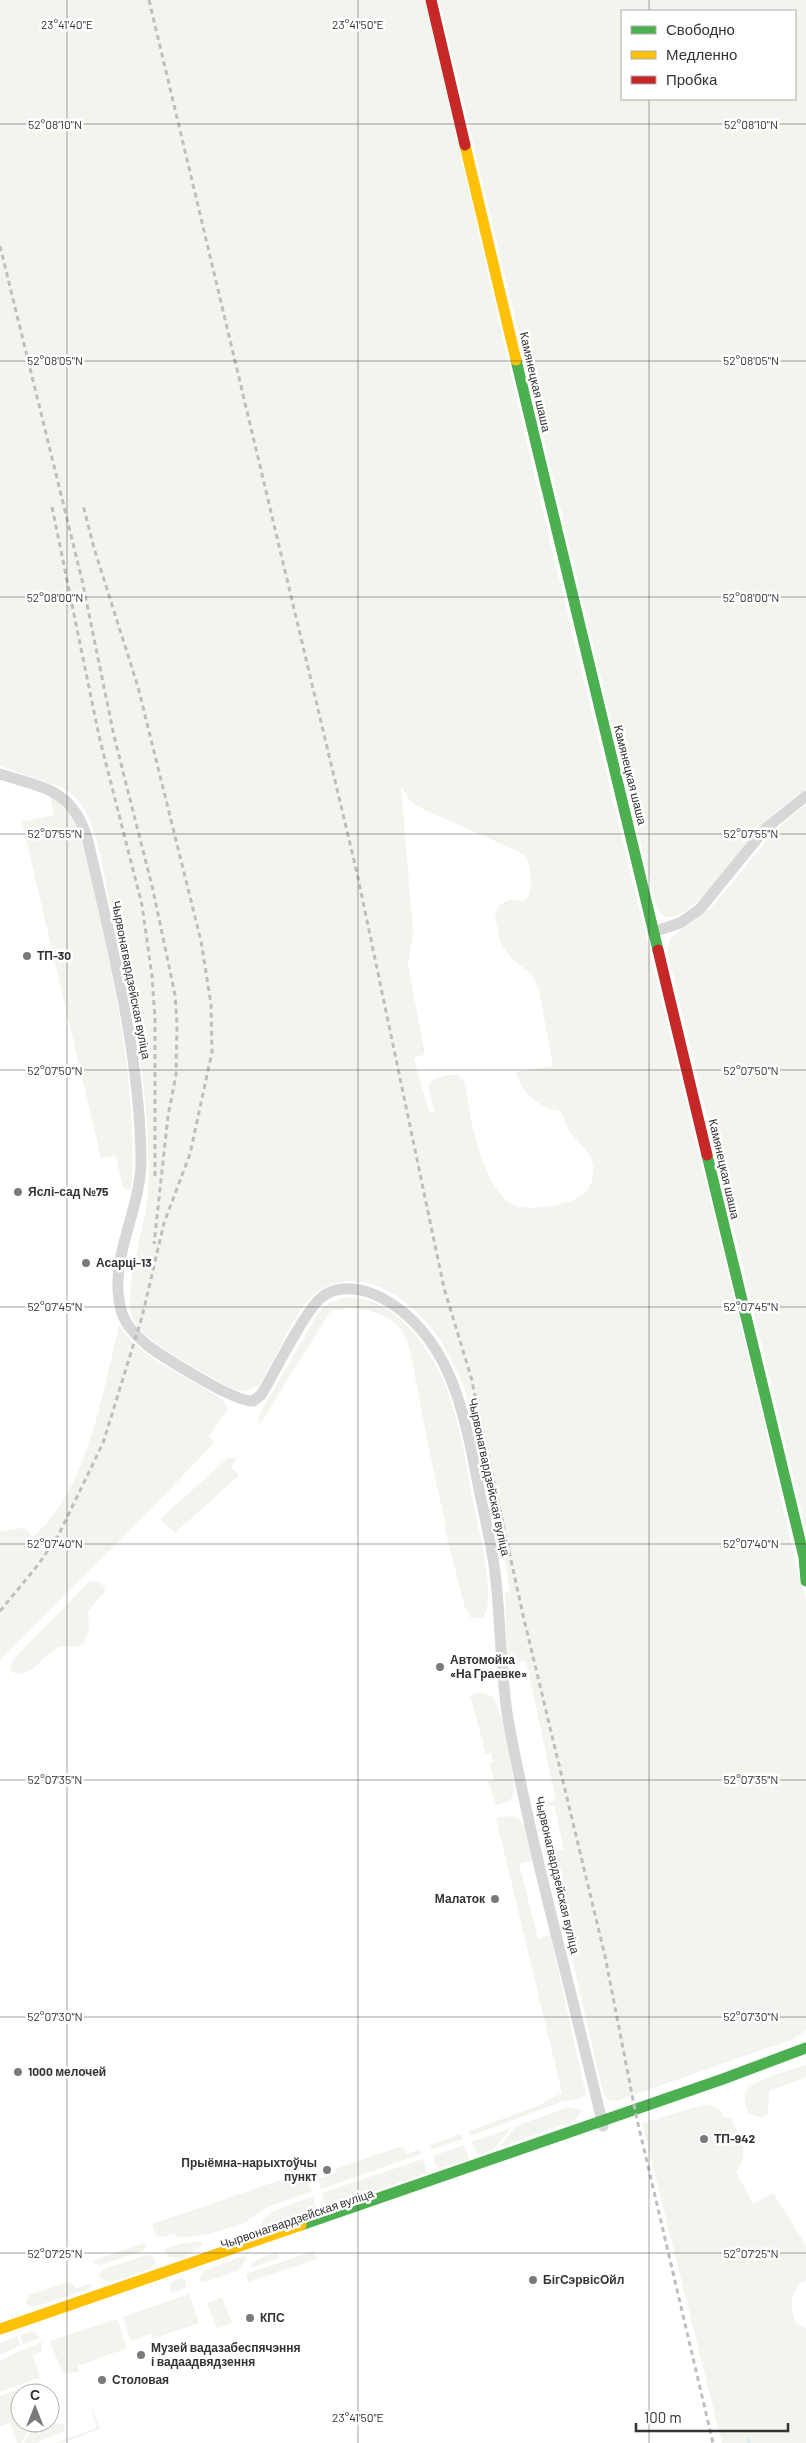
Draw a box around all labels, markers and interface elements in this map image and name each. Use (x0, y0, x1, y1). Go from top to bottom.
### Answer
legend (621, 10, 796, 100)
text: 23°41'40"E (41, 17, 93, 31)
text: 23°41'50"E (332, 17, 384, 31)
text: Свободно (666, 20, 735, 38)
text: Медленно (666, 45, 737, 63)
text: Пробка (666, 70, 718, 88)
text: 52°08'10"N (28, 117, 82, 131)
text: 52°08'10"N (724, 117, 778, 131)
street label: Камянецкая шаша (517, 330, 554, 434)
text: 52°08'05"N (27, 353, 83, 367)
text: 52°08'05"N (723, 353, 779, 367)
text: 52°08'00"N (27, 590, 83, 604)
text: 52°08'00"N (723, 590, 779, 604)
street label: Камянецкая шаша (611, 723, 650, 827)
text: 52°07'55"N (28, 826, 82, 840)
text: 52°07'55"N (724, 826, 778, 840)
street label: Чырвонагвардзейская вуліца (109, 899, 154, 1061)
place label: ТП-30 (37, 948, 71, 962)
marker: ТП-30 (21, 950, 33, 962)
text: 52°07'50"N (27, 1063, 83, 1077)
text: 52°07'50"N (723, 1063, 779, 1077)
street label: Камянецкая шаша (706, 1117, 743, 1221)
place label: Яслі-сад №75 (28, 1184, 109, 1199)
marker: Яслі-сад №75 (12, 1186, 24, 1198)
place label: Асарці-13 (96, 1255, 152, 1270)
marker: Асарці-13 (80, 1257, 92, 1269)
text: 52°07'45"N (27, 1299, 83, 1313)
text: 52°07'45"N (723, 1299, 779, 1313)
street label: Чырвонагвардзейская вуліца (465, 1397, 514, 1558)
text: 52°07'40"N (27, 1536, 83, 1550)
text: 52°07'40"N (723, 1536, 779, 1550)
place label: Автомойка «На Граевке» (450, 1652, 527, 1681)
marker: Автомойка «На Граевке» (434, 1661, 446, 1673)
text: 52°07'35"N (28, 1772, 82, 1786)
text: 52°07'35"N (724, 1772, 778, 1786)
street label: Чырвонагвардзейская вуліца (532, 1795, 583, 1955)
place label: Малаток (435, 1891, 486, 1905)
marker: Малаток (489, 1893, 501, 1905)
text: 52°07'30"N (27, 2009, 83, 2023)
text: 52°07'30"N (723, 2009, 779, 2023)
place label: 1000 мелочей (28, 2064, 106, 2078)
marker: 1000 мелочей (12, 2066, 24, 2078)
place label: ТП-942 (714, 2131, 755, 2145)
marker: ТП-942 (698, 2133, 710, 2145)
place label: Прыёмна-нарыхтоўчы пункт (181, 2155, 317, 2184)
marker: Прыёмна-нарыхтоўчы пункт (321, 2164, 333, 2176)
street label: Чырвонагвардзейская вуліца (218, 2185, 376, 2252)
text: 52°07'25"N (27, 2246, 83, 2260)
text: 52°07'25"N (723, 2246, 779, 2260)
place label: БігСэрвісОйл (543, 2272, 624, 2287)
marker: БігСэрвісОйл (527, 2274, 539, 2286)
place label: КПС (260, 2310, 285, 2324)
marker: КПС (244, 2312, 256, 2324)
place label: Музей вадазабеспячэння і вадаадвядзення (151, 2340, 301, 2369)
marker: Музей вадазабеспячэння і вадаадвядзення (135, 2349, 147, 2361)
place label: Столовая (112, 2372, 169, 2386)
marker: Столовая (96, 2374, 108, 2386)
north arrow (10, 2383, 60, 2433)
text: С (30, 2386, 40, 2403)
scale bar (636, 2400, 788, 2432)
text: 100 m (644, 2408, 682, 2426)
text: 23°41'50"E (332, 2410, 384, 2424)

